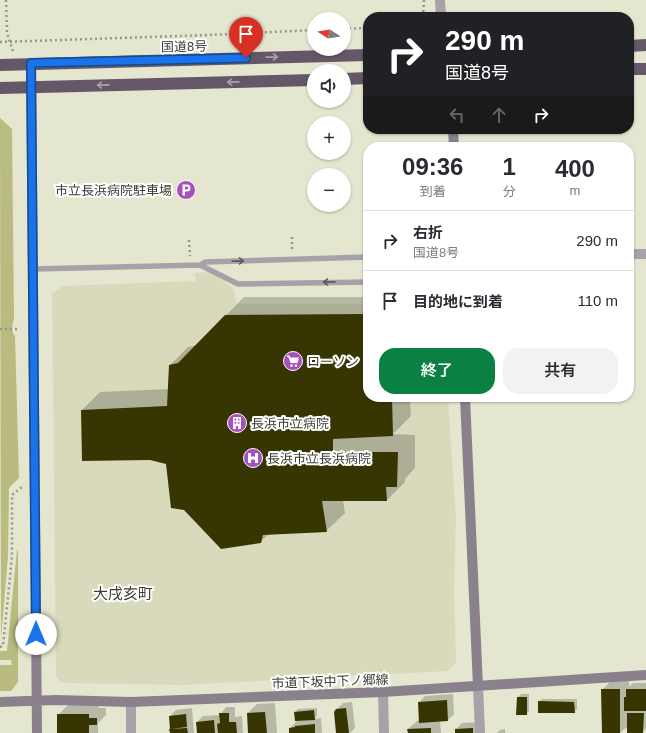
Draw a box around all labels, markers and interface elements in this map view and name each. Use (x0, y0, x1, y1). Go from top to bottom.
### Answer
north arrow (307, 12, 351, 56)
map controls (307, 12, 351, 212)
pin (229, 17, 263, 58)
icon: arrive (235, 23, 257, 45)
text: 290 m (445, 25, 524, 56)
icon: right (379, 28, 431, 80)
street label: 国道8号 (161, 39, 207, 54)
one-way arrow (265, 54, 278, 61)
text: 国道8号 (445, 63, 509, 83)
button: sound (307, 64, 351, 108)
one-way arrow (227, 78, 240, 86)
one-way arrow (97, 81, 110, 89)
icon: left (446, 104, 468, 126)
icon: ahead (488, 104, 510, 126)
icon: right (530, 104, 552, 126)
button: + (307, 116, 351, 160)
text: 09:36 (402, 153, 463, 180)
text: 1 (502, 153, 516, 180)
text: 400 (555, 155, 595, 182)
button: − (307, 168, 351, 212)
parking icon: 市立長浜病院駐車場 (175, 179, 197, 201)
place label: 市立長浜病院駐車場 (55, 183, 172, 198)
text: m (569, 183, 580, 198)
text: 到着 (420, 184, 446, 199)
text: 分 (503, 184, 516, 199)
text: 右折 (413, 224, 443, 241)
icon: right (379, 230, 401, 252)
text: 290 m (576, 232, 618, 249)
text: 国道8号 (413, 245, 459, 260)
one-way arrow (231, 257, 244, 264)
one-way arrow (323, 278, 336, 286)
icon: arrive (379, 290, 401, 312)
text: 110 m (577, 292, 618, 309)
text: 目的地に到着 (413, 293, 503, 310)
button: 終了 (379, 348, 495, 394)
button: 共有 (503, 348, 618, 394)
supermarket icon: ローソン (282, 350, 304, 372)
place label: ローソン (307, 354, 359, 369)
building icon: 長浜市立病院 (226, 412, 248, 434)
place label: 長浜市立病院 (251, 416, 329, 431)
hospital icon: 長浜市立長浜病院 (242, 447, 264, 469)
place label: 長浜市立長浜病院 (267, 451, 371, 466)
district label: 大戌亥町 (93, 585, 153, 602)
position arrow (15, 613, 57, 655)
street label: 市道下坂中下ノ郷線 (271, 672, 389, 691)

